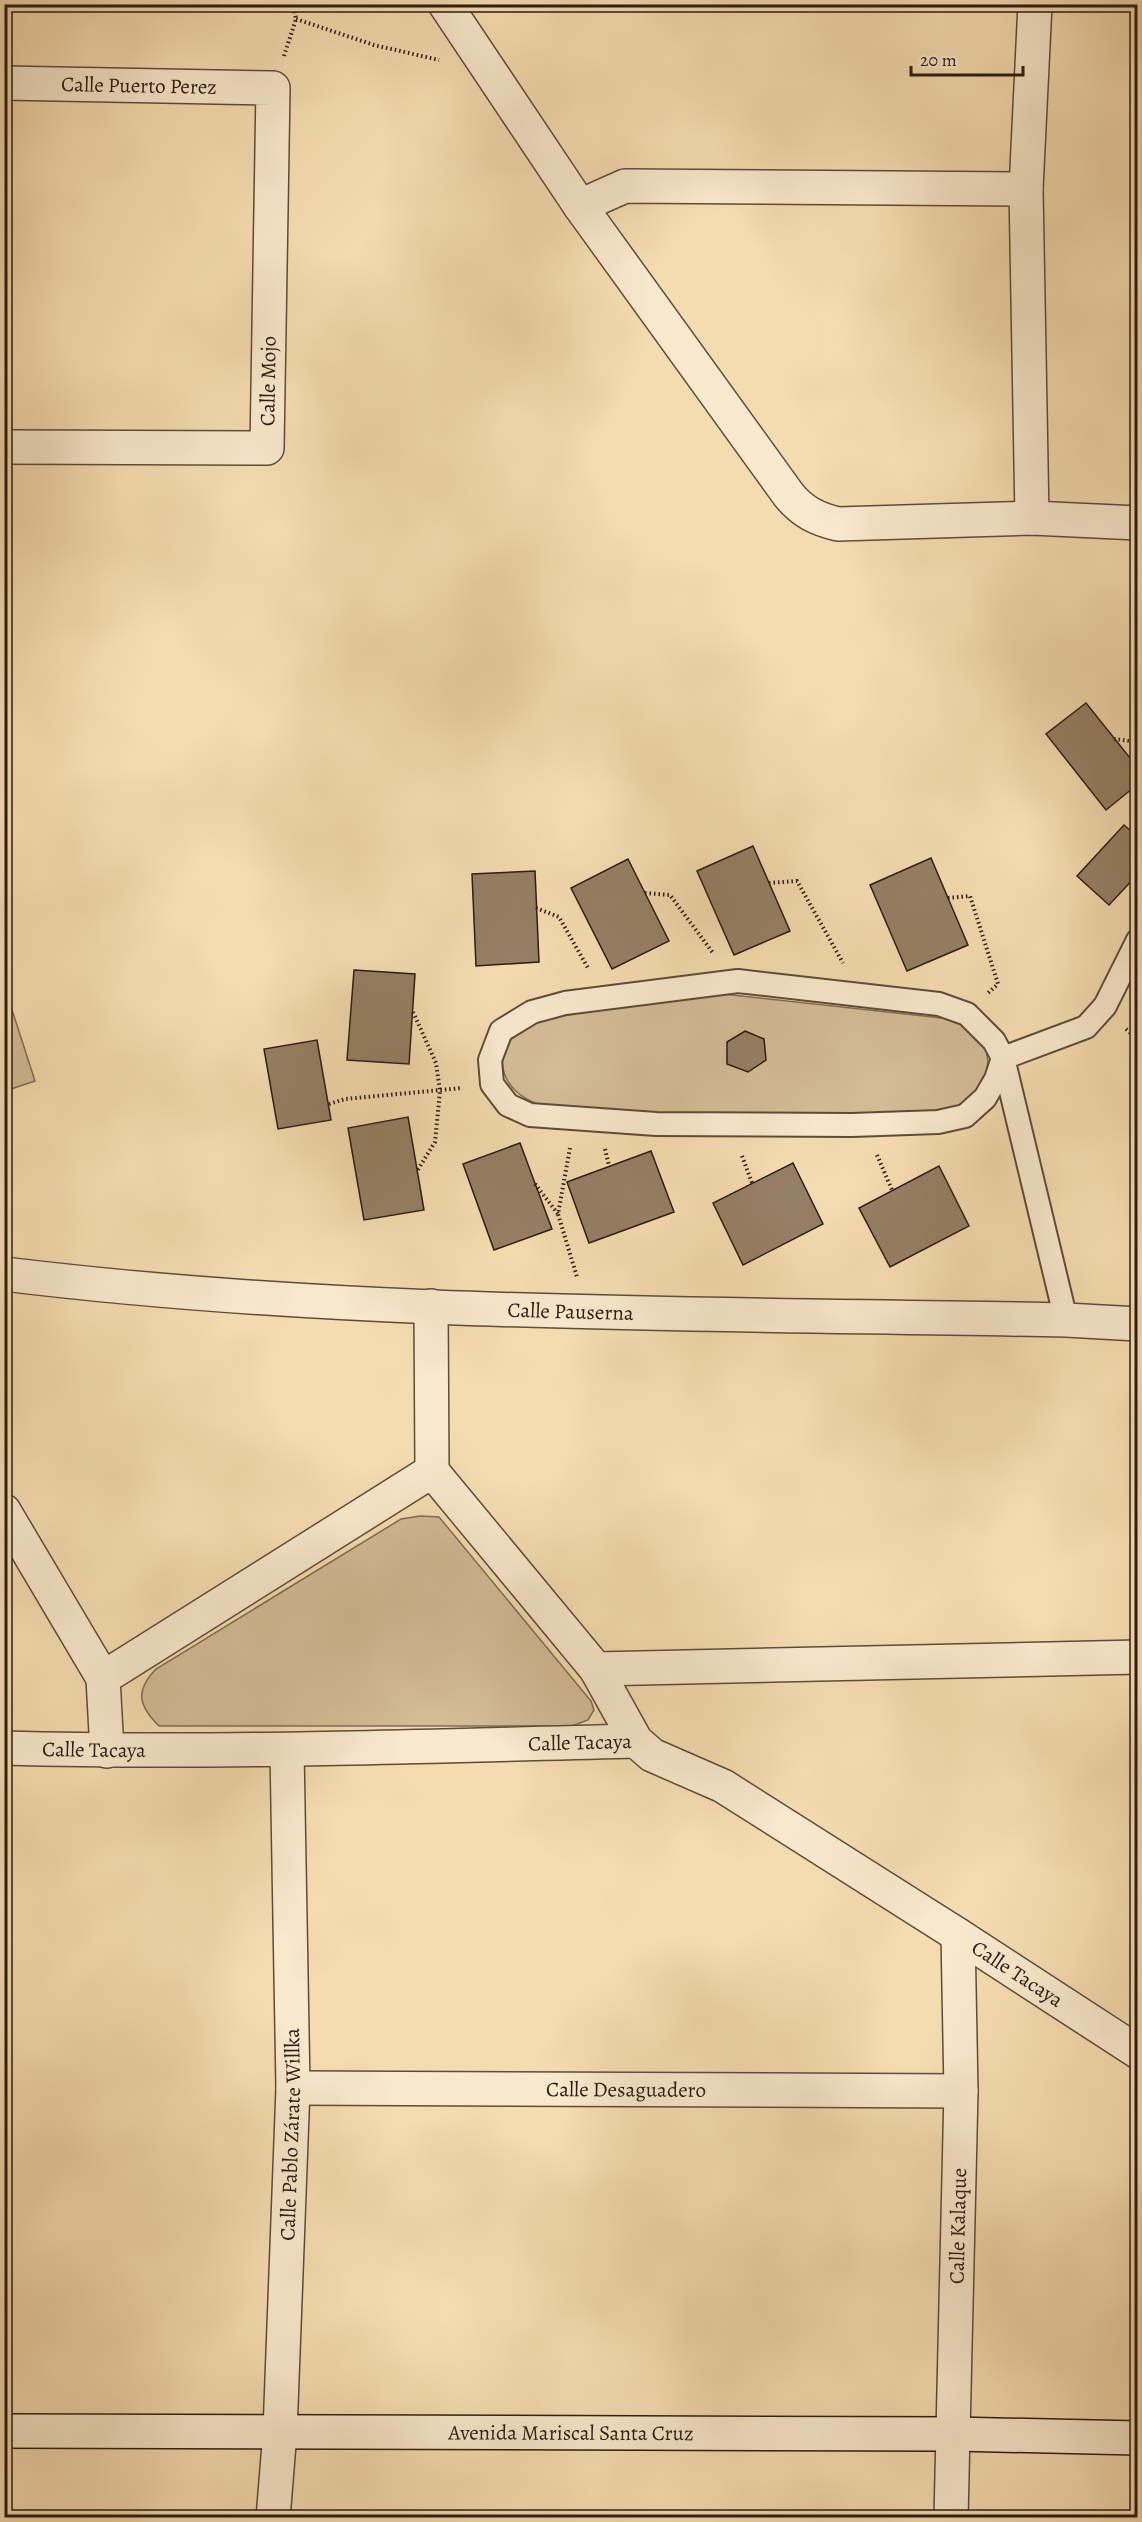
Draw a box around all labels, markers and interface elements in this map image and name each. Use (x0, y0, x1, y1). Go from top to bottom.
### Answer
scale bar (911, 39, 1024, 77)
text: 20 m (920, 48, 957, 72)
street label: Calle Puerto Perez (61, 70, 217, 101)
street label: Calle Mojo (253, 336, 283, 426)
street label: Calle Pauserna (507, 1296, 634, 1327)
street label: Calle Tacaya (528, 1727, 632, 1758)
street label: Calle Tacaya (42, 1735, 146, 1764)
street label: Calle Tacaya (966, 1934, 1069, 2014)
street label: Calle Pablo Zárate Willka (273, 2028, 307, 2241)
street label: Calle Desaguadero (546, 2075, 706, 2104)
street label: Calle Kalaque (942, 2168, 973, 2284)
street label: Avenida Mariscal Santa Cruz (447, 2418, 694, 2447)

